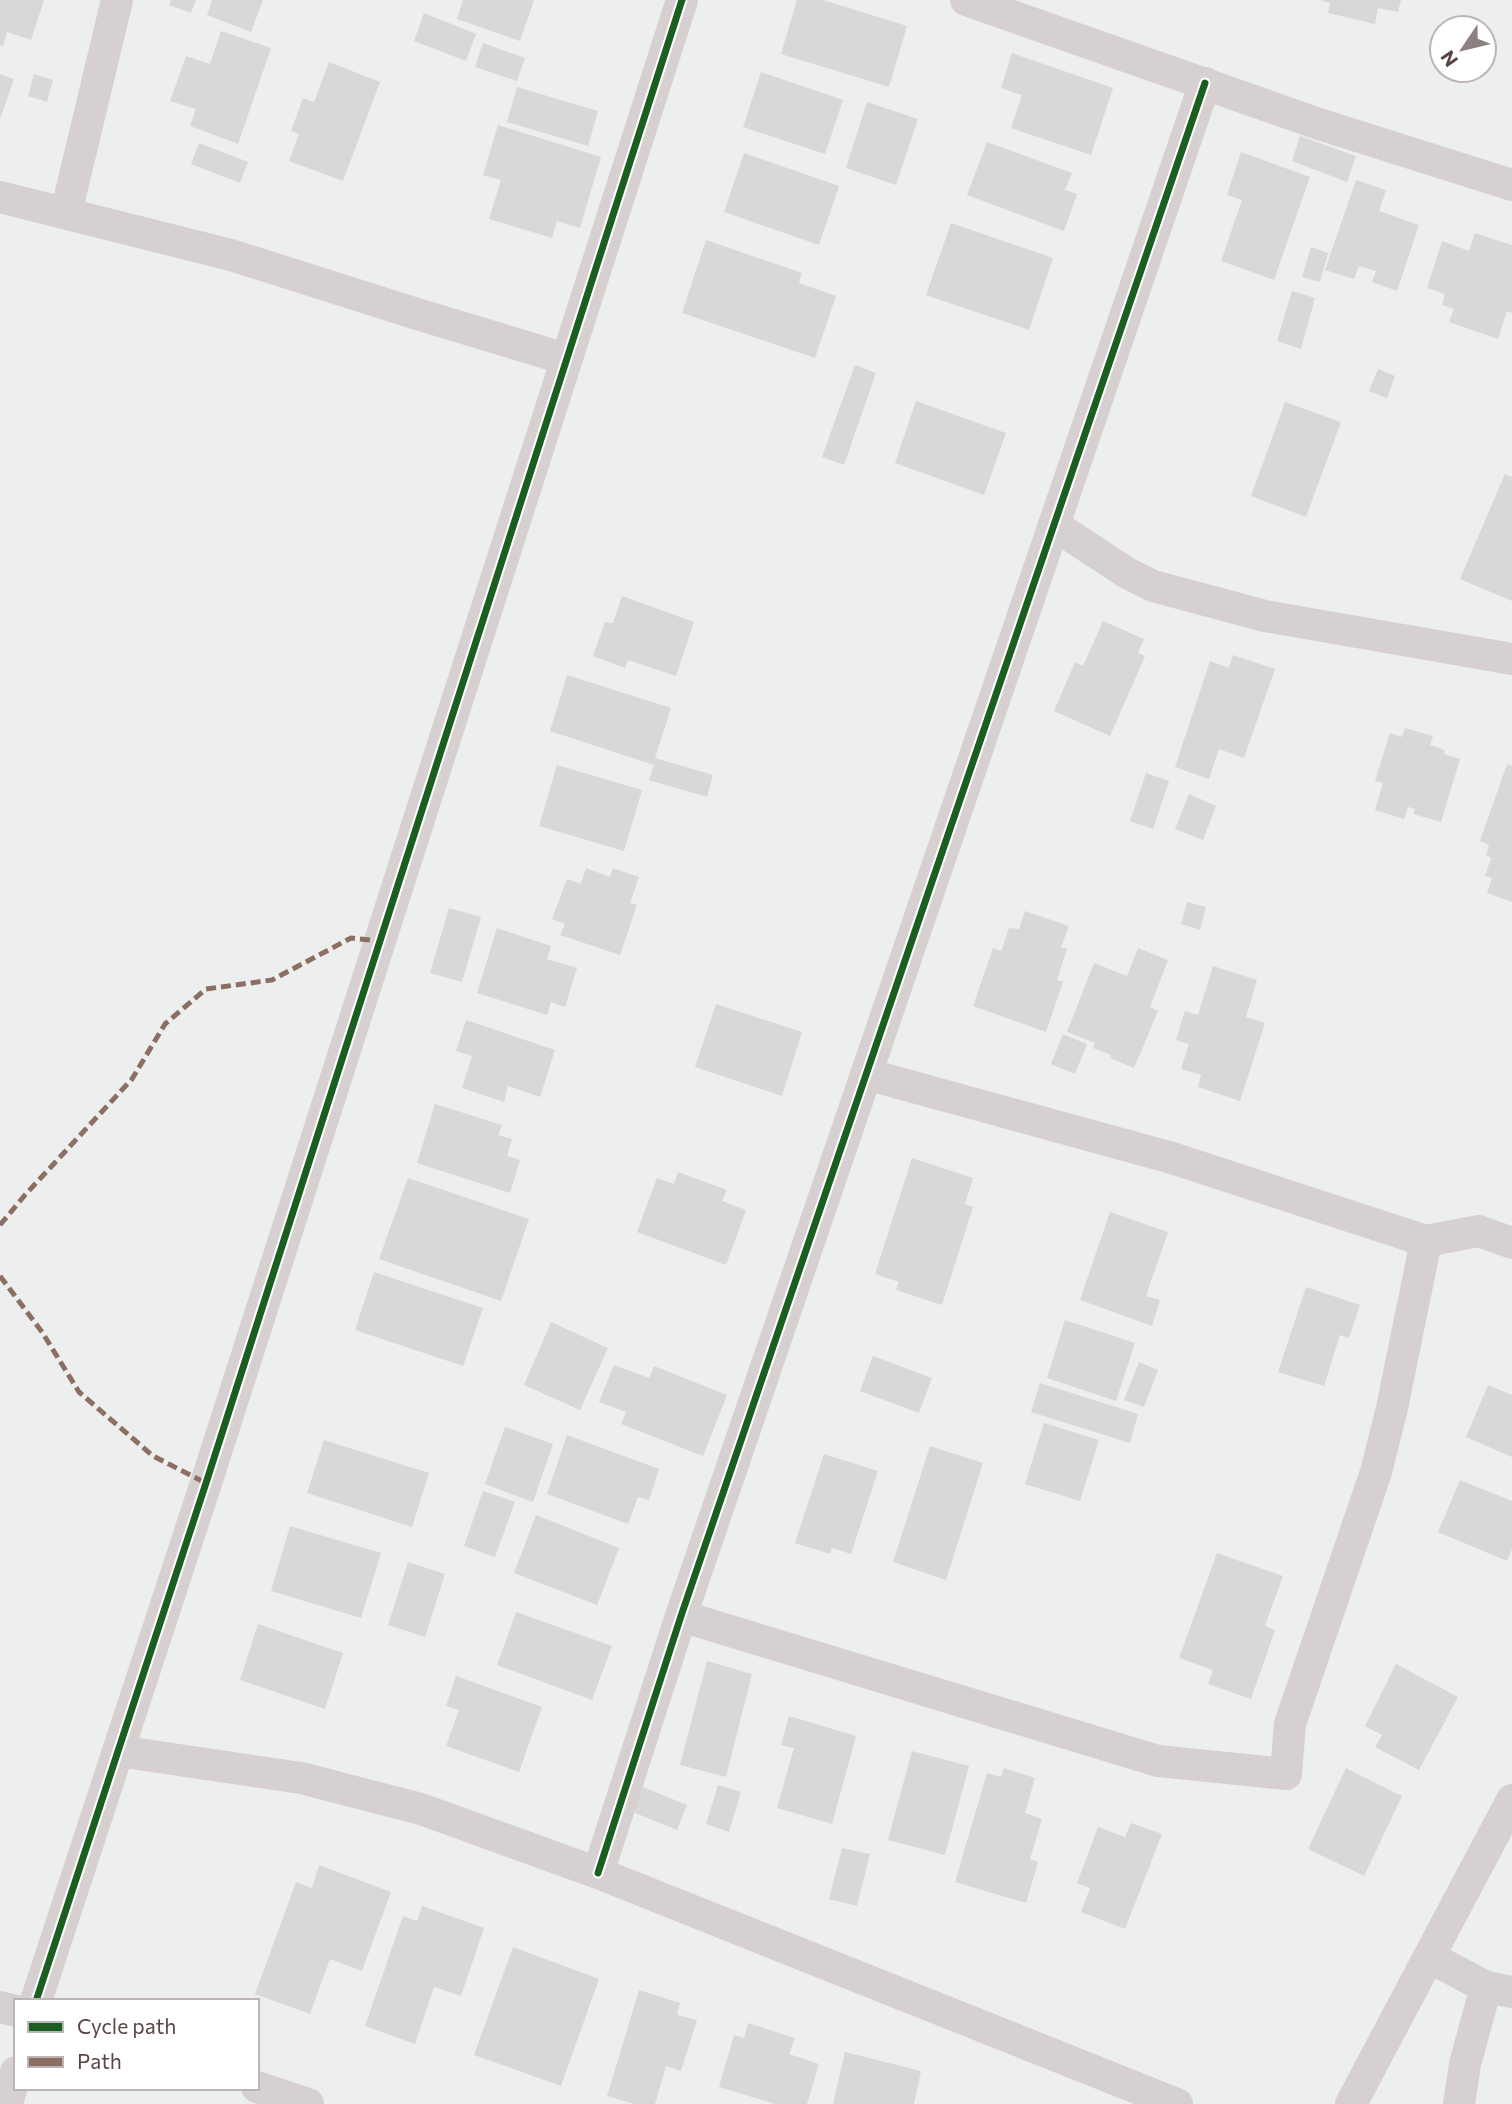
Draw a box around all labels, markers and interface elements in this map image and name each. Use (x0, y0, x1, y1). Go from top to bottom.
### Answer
north arrow (1428, 14, 1498, 84)
text: N (1435, 47, 1462, 71)
legend (14, 1999, 259, 2090)
text: Cycle path (77, 2013, 176, 2038)
text: Path (77, 2048, 122, 2073)

